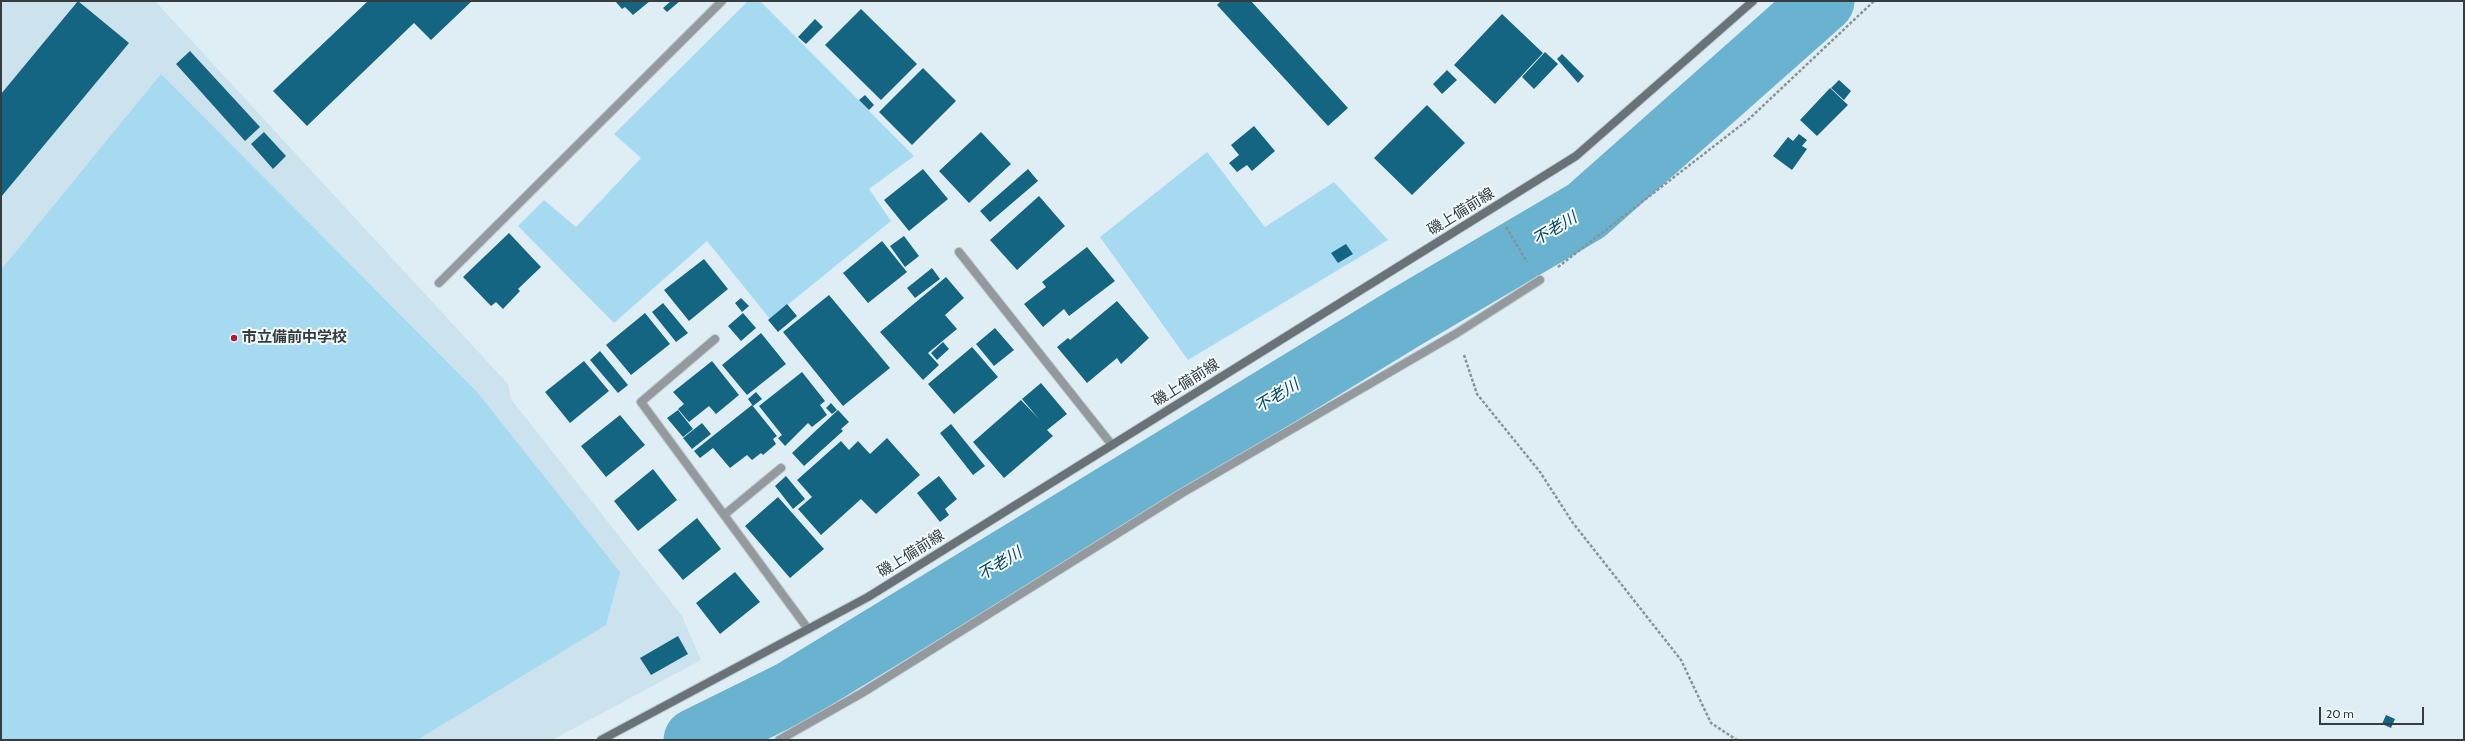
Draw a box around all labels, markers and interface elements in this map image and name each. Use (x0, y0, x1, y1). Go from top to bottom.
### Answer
street label: 磯上備前線 (1424, 184, 1498, 240)
water label: 不老川 (1529, 208, 1581, 250)
place label: 市立備前中学校 (242, 329, 347, 347)
marker: 市立備前中学校 (229, 333, 239, 343)
street label: 磯上備前線 (1149, 355, 1223, 411)
water label: 不老川 (1251, 375, 1303, 417)
street label: 磯上備前線 (874, 526, 948, 582)
water label: 不老川 (974, 543, 1026, 585)
scale bar (2321, 699, 2426, 725)
text: 20 m (2326, 706, 2354, 721)

